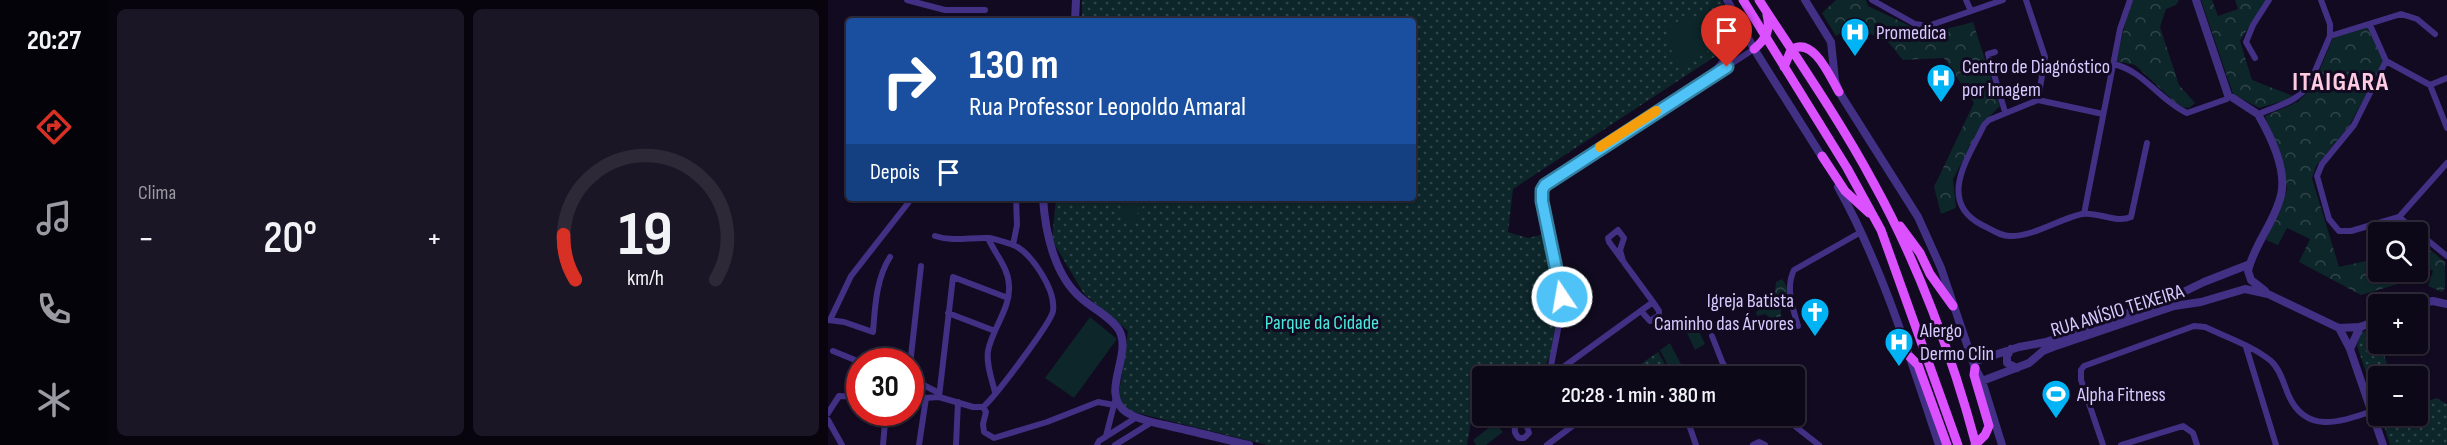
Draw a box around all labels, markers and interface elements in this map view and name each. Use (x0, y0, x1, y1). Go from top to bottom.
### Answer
pin (1701, 5, 1752, 67)
icon: arrive (1710, 14, 1743, 47)
hospital icon: Promedica (1839, 16, 1871, 58)
place label: Promedica (1876, 21, 1947, 45)
text: 20:27 (27, 25, 81, 57)
text: 130 m (969, 40, 1059, 91)
icon: right (870, 42, 948, 120)
place label: Centro de Diagnóstico por Imagem (1962, 55, 2110, 102)
hospital icon: Centro de Diagnóstico por Imagem (1925, 62, 1957, 104)
district label: ITAIGARA (2292, 67, 2390, 98)
text: Rua Professor Leopoldo Amaral (969, 91, 1246, 123)
icon: directions (33, 106, 75, 148)
icon: arrive (932, 156, 965, 189)
text: Depois (870, 159, 920, 186)
text: Clima (138, 181, 176, 205)
icon: music (33, 197, 75, 239)
text: 19 (619, 198, 673, 273)
text: 20° (263, 211, 317, 266)
text: − (138, 219, 154, 259)
text: + (426, 219, 443, 259)
map controls (2368, 222, 2428, 426)
button: search (2368, 222, 2428, 282)
position arrow (1530, 265, 1594, 329)
text: km/h (627, 266, 664, 291)
street label: RUA ANÍSIO TEIXEIRA (2048, 279, 2187, 343)
icon: phone (33, 288, 75, 330)
place label: Igreja Batista Caminho das Árvores (1654, 289, 1794, 336)
button: + (2368, 294, 2428, 354)
church icon: Igreja Batista Caminho das Árvores (1799, 296, 1831, 338)
park label: Parque da Cidade (1265, 311, 1379, 335)
place label: Alergo Dermo Clin (1919, 319, 1994, 366)
hospital icon: Alergo Dermo Clin (1883, 326, 1915, 368)
speed limit sign: 30 (846, 348, 924, 426)
button: − (2368, 366, 2428, 426)
sports icon: Alpha Fitness (2040, 378, 2072, 420)
icon: climate (33, 379, 75, 421)
text: 20:28 · 1 min · 380 m (1561, 382, 1716, 409)
place label: Alpha Fitness (2076, 383, 2166, 407)

